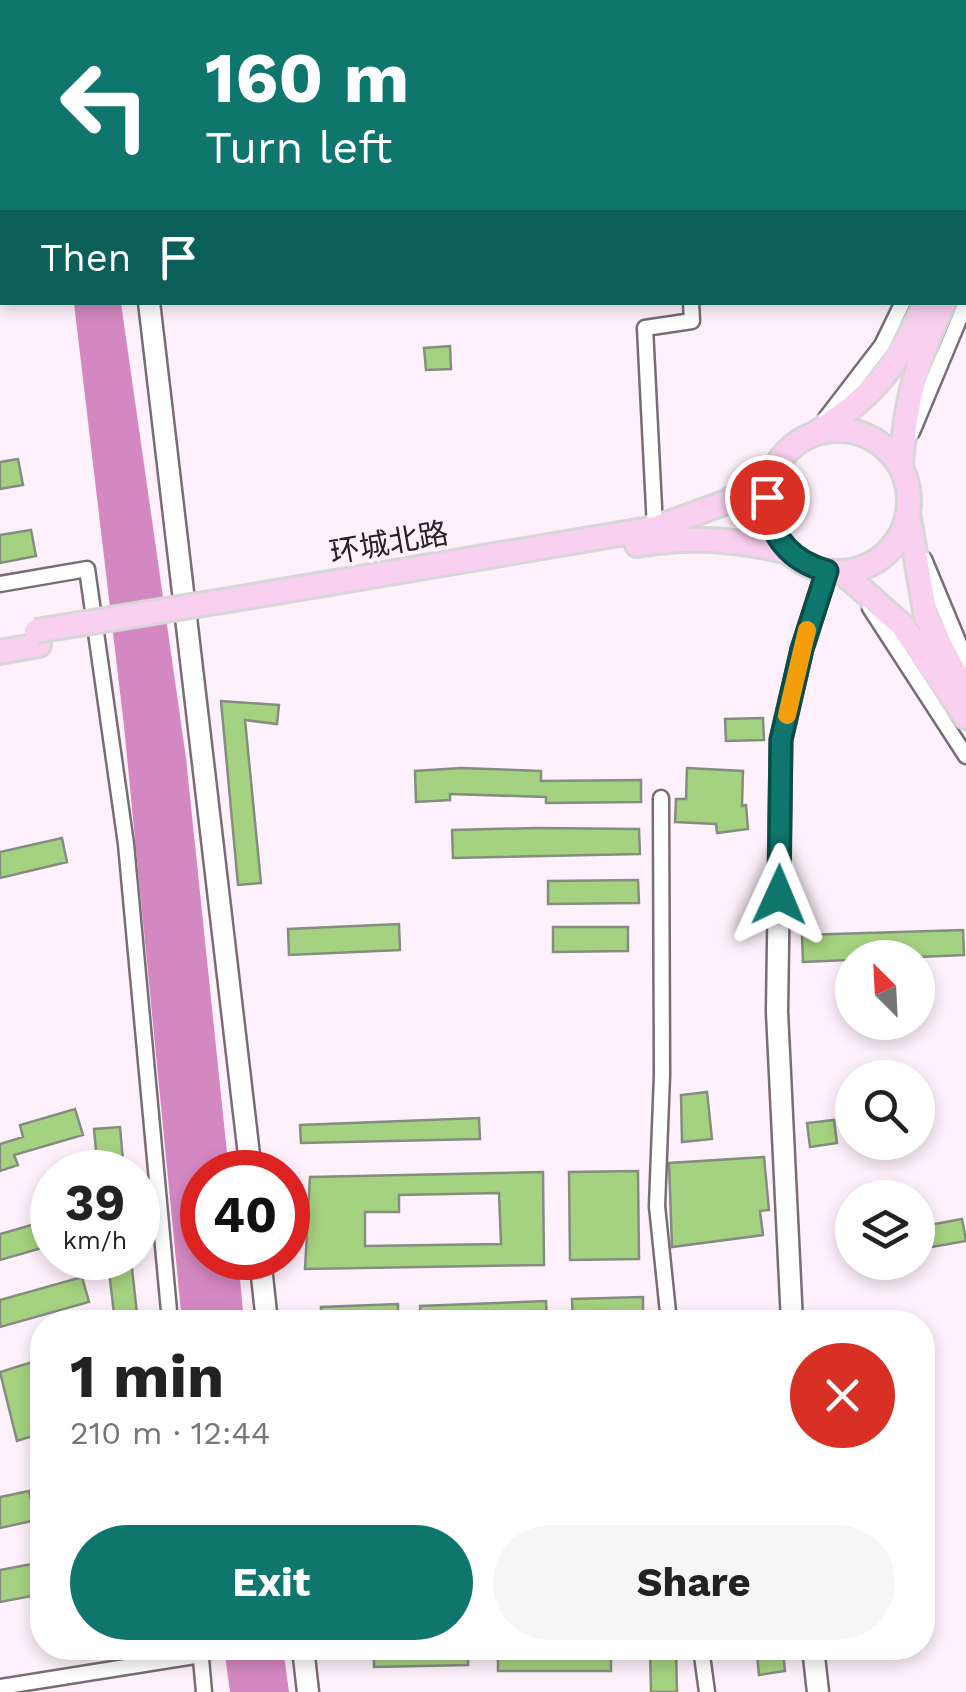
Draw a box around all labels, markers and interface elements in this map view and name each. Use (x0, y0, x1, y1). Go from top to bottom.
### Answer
text: 160 m (205, 37, 409, 119)
icon: left (40, 40, 170, 170)
text: Turn left (205, 121, 392, 174)
icon: arrive (151, 230, 206, 285)
text: Then (40, 236, 131, 280)
pin (725, 455, 810, 540)
icon: arrive (740, 470, 795, 525)
street label: 环城北路 (327, 515, 451, 570)
position arrow (727, 843, 831, 947)
north arrow (835, 940, 935, 1040)
map controls (835, 940, 935, 1280)
button: search (835, 1060, 935, 1160)
speed limit sign: 40 (180, 1150, 310, 1280)
text: 39 (65, 1173, 125, 1232)
button: layers (835, 1180, 935, 1280)
text: km/h (63, 1226, 127, 1255)
text: 1 min (70, 1341, 224, 1412)
button: close (790, 1343, 895, 1448)
text: 210 m · 12:44 (70, 1414, 271, 1452)
button: Exit (70, 1525, 473, 1640)
button: Share (493, 1525, 895, 1640)

